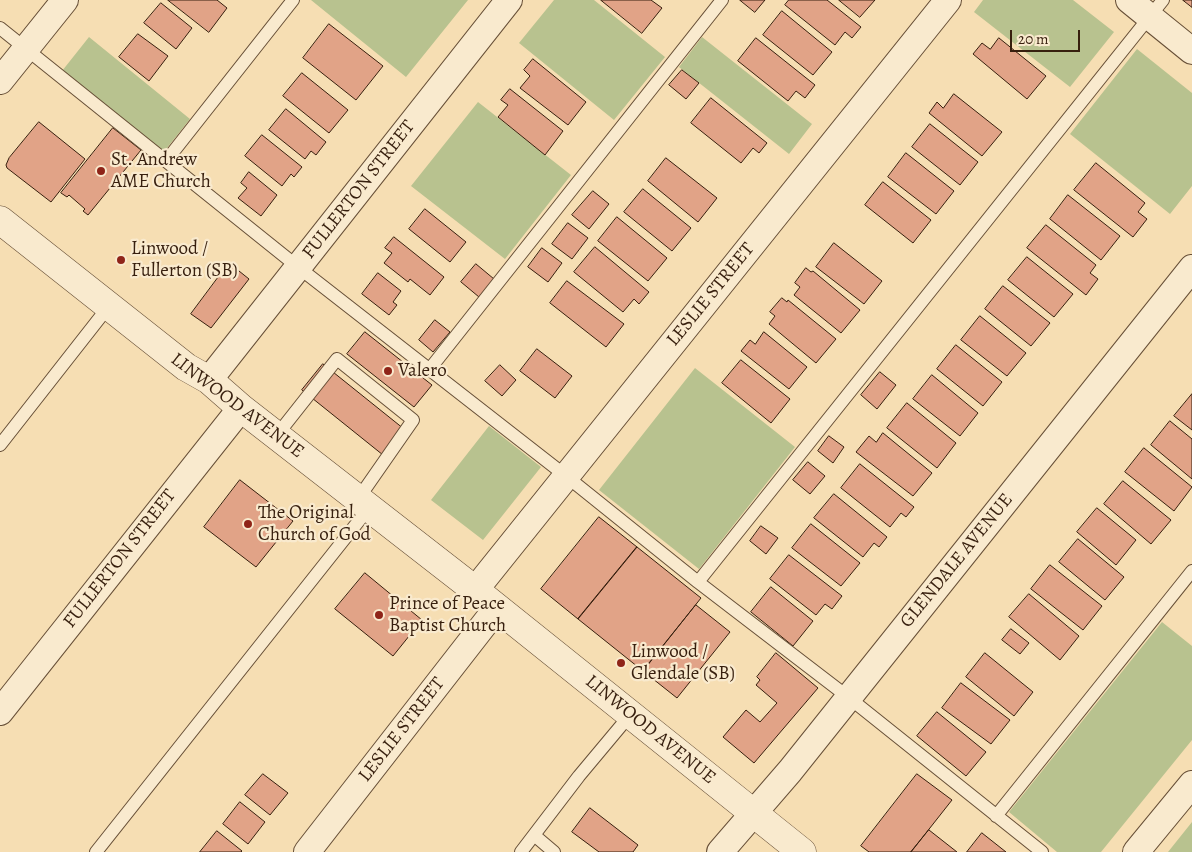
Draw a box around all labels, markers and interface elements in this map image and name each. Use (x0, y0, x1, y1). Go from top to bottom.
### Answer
scale bar (1012, 20, 1082, 52)
text: 20 m (1018, 29, 1049, 49)
street label: FULLERTON STREET (298, 116, 420, 264)
place label: St. Andrew AME Church (111, 149, 211, 193)
marker: St. Andrew AME Church (95, 165, 107, 177)
place label: Linwood / Fullerton (SB) (131, 238, 238, 282)
street label: LESLIE STREET (662, 239, 760, 351)
marker: Linwood / Fullerton (SB) (115, 254, 127, 266)
street label: LINWOOD AVENUE (166, 348, 308, 464)
place label: Valero (398, 360, 447, 382)
marker: Valero (382, 365, 394, 377)
street label: FULLERTON STREET (59, 485, 181, 633)
street label: GLENDALE AVENUE (896, 489, 1018, 633)
place label: The Original Church of God (258, 502, 371, 546)
marker: The Original Church of God (242, 518, 254, 530)
place label: Prince of Peace Baptist Church (389, 593, 506, 637)
marker: Prince of Peace Baptist Church (373, 609, 385, 621)
place label: Linwood / Glendale (SB) (631, 641, 735, 685)
marker: Linwood / Glendale (SB) (615, 657, 627, 669)
street label: LINWOOD AVENUE (580, 670, 720, 790)
street label: LESLIE STREET (354, 673, 450, 787)

